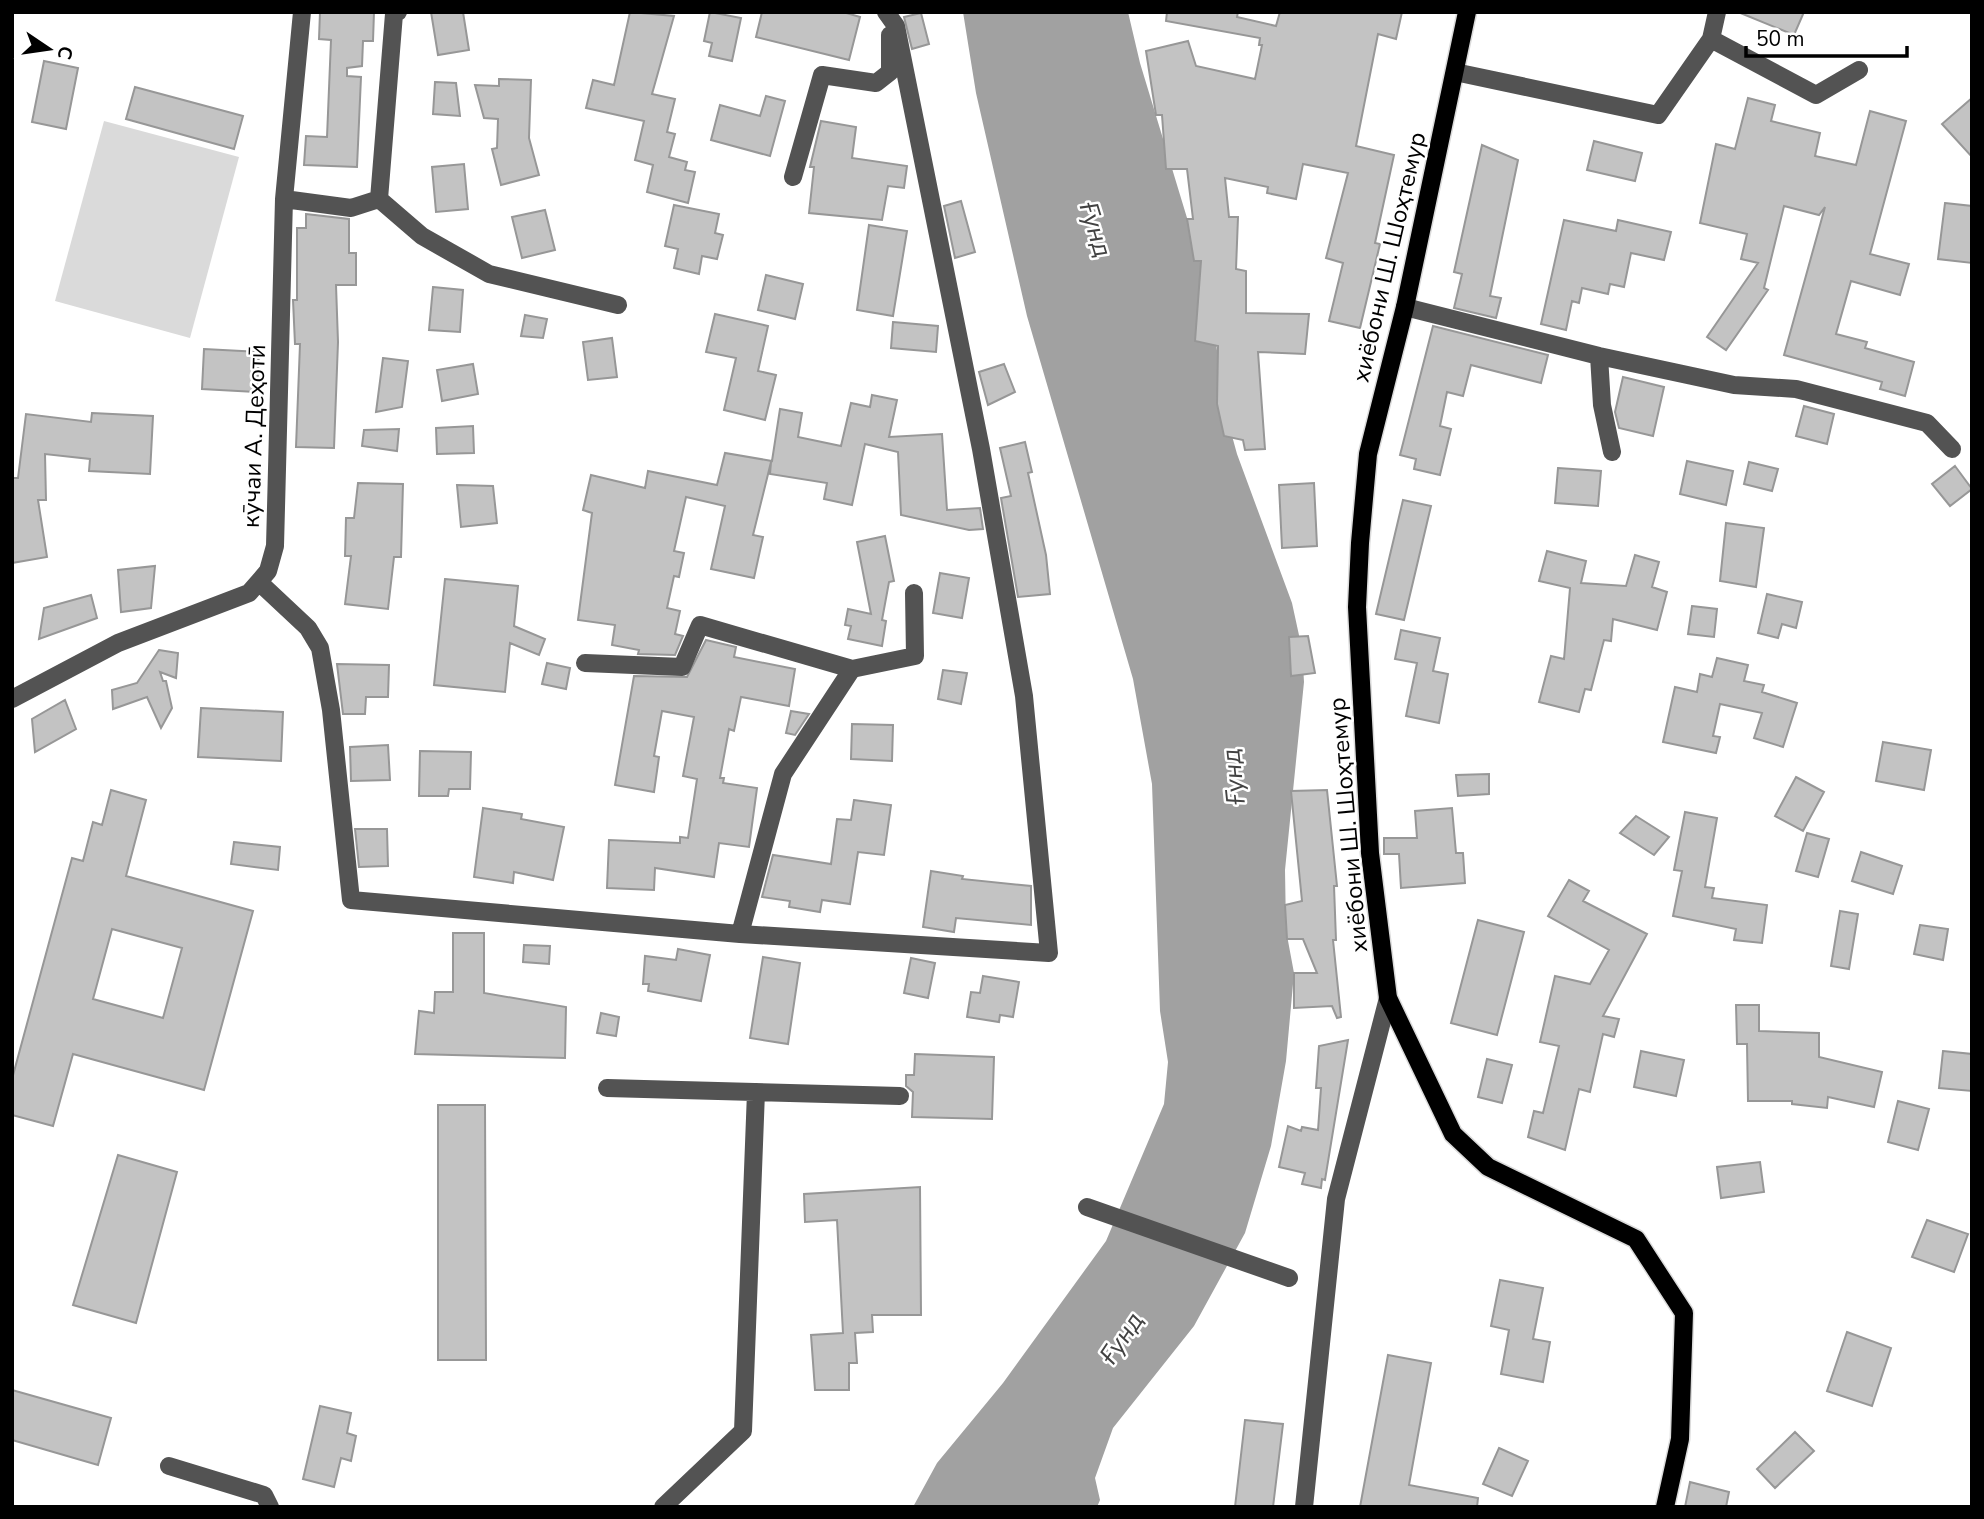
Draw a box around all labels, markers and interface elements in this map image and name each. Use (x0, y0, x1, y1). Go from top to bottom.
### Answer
north arrow (14, 14, 84, 84)
scale bar (1746, 14, 1907, 58)
text: 50 m (1756, 25, 1805, 53)
text: С (50, 43, 79, 62)
street label: хиёбони Ш. Шоҳтемур (1345, 129, 1433, 385)
water label: Ғунд (1070, 197, 1121, 262)
street label: кӯчаи А. Деҳотӣ (235, 344, 273, 528)
street label: хиёбони Ш. Шоҳтемур (1321, 696, 1375, 954)
water label: Ғунд (1213, 747, 1254, 807)
water label: Ғунд (1091, 1305, 1152, 1372)

